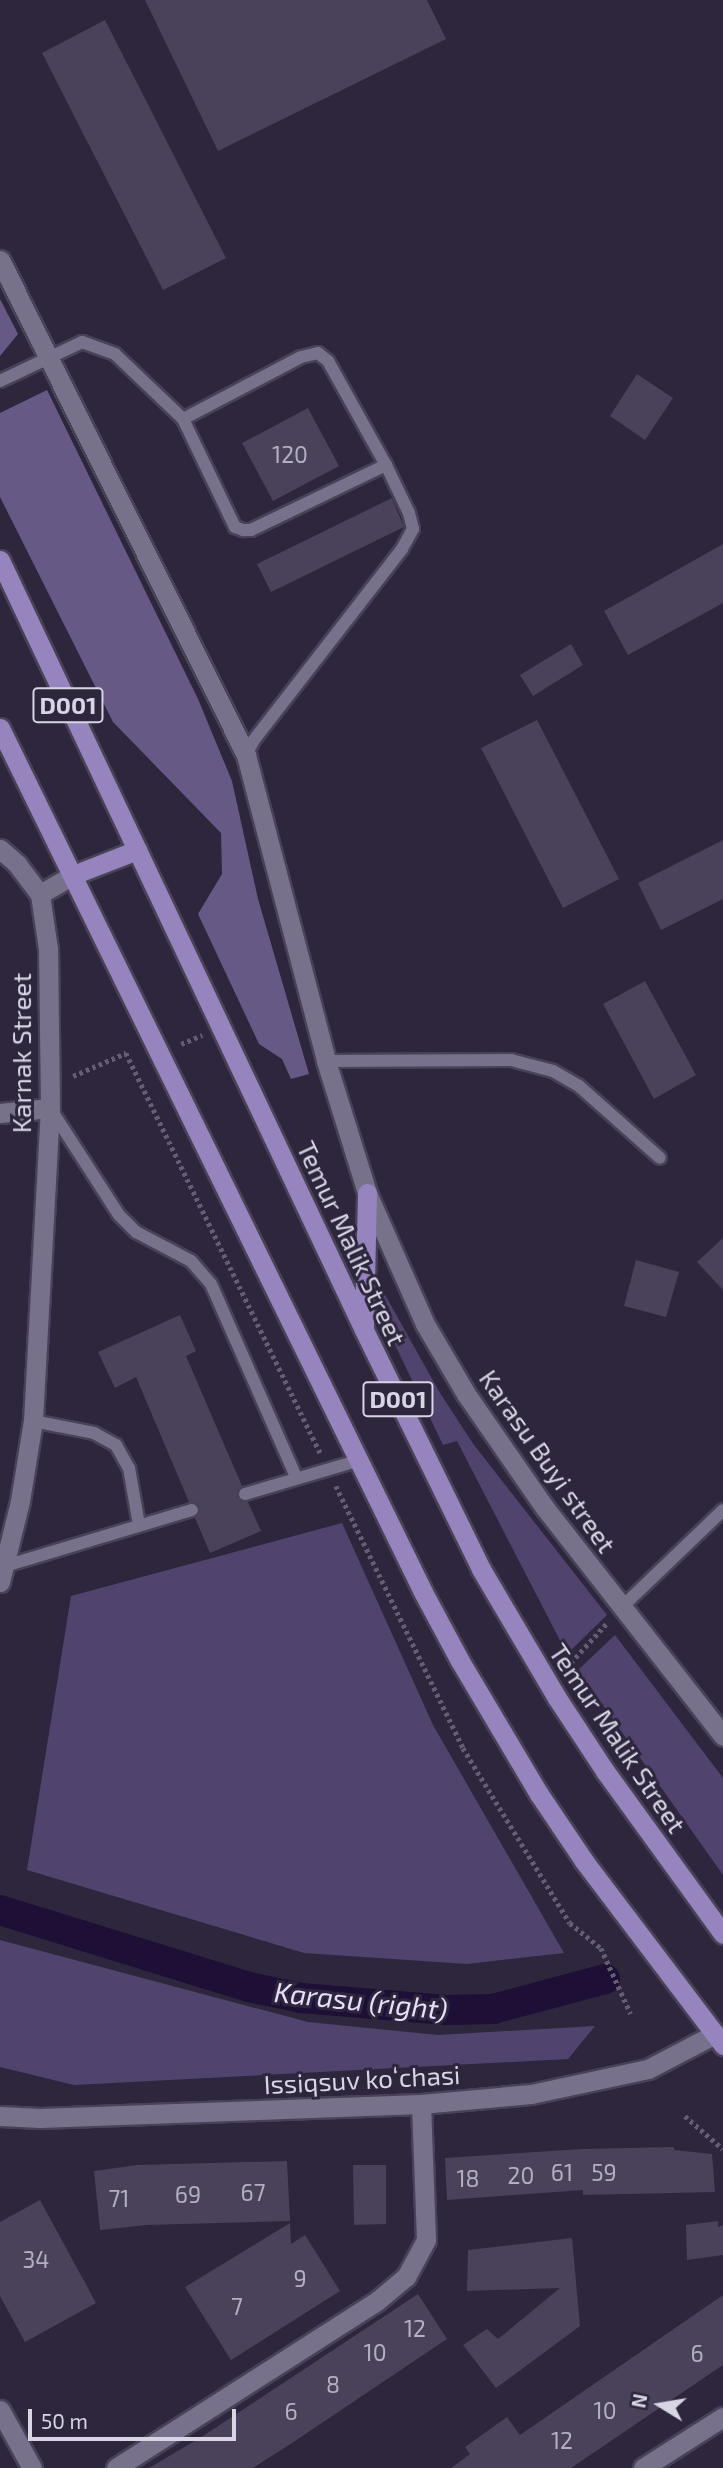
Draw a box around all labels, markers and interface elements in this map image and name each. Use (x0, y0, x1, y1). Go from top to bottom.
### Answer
house number: 120 (272, 440, 308, 468)
road number: D001 (31, 684, 105, 726)
street label: Karnak Street (5, 973, 37, 1133)
street label: Temur Malik Street (291, 1136, 413, 1350)
street label: Karasu Buyi street (473, 1364, 623, 1558)
road number: D001 (361, 1378, 435, 1420)
street label: Temur Malik Street (543, 1637, 693, 1839)
water label: Karasu (right) (273, 1974, 449, 2026)
street label: Issiqsuv koʻchasi (263, 2058, 461, 2100)
house number: 61 (551, 2158, 573, 2186)
house number: 59 (591, 2158, 617, 2186)
house number: 20 (508, 2161, 534, 2189)
house number: 18 (456, 2164, 480, 2192)
house number: 67 (241, 2178, 265, 2206)
house number: 69 (175, 2180, 201, 2208)
house number: 71 (109, 2184, 129, 2212)
house number: 34 (23, 2245, 49, 2273)
house number: 9 (293, 2264, 307, 2292)
house number: 7 (231, 2292, 243, 2320)
house number: 12 (404, 2314, 426, 2342)
house number: 10 (363, 2338, 387, 2366)
house number: 6 (690, 2339, 704, 2367)
house number: 8 (326, 2370, 340, 2398)
north arrow (625, 2370, 695, 2440)
text: N (626, 2392, 651, 2410)
scale bar (32, 2394, 240, 2438)
house number: 10 (593, 2396, 617, 2424)
house number: 6 (284, 2397, 298, 2425)
text: 50 m (41, 2408, 88, 2433)
house number: 12 (551, 2426, 573, 2454)

